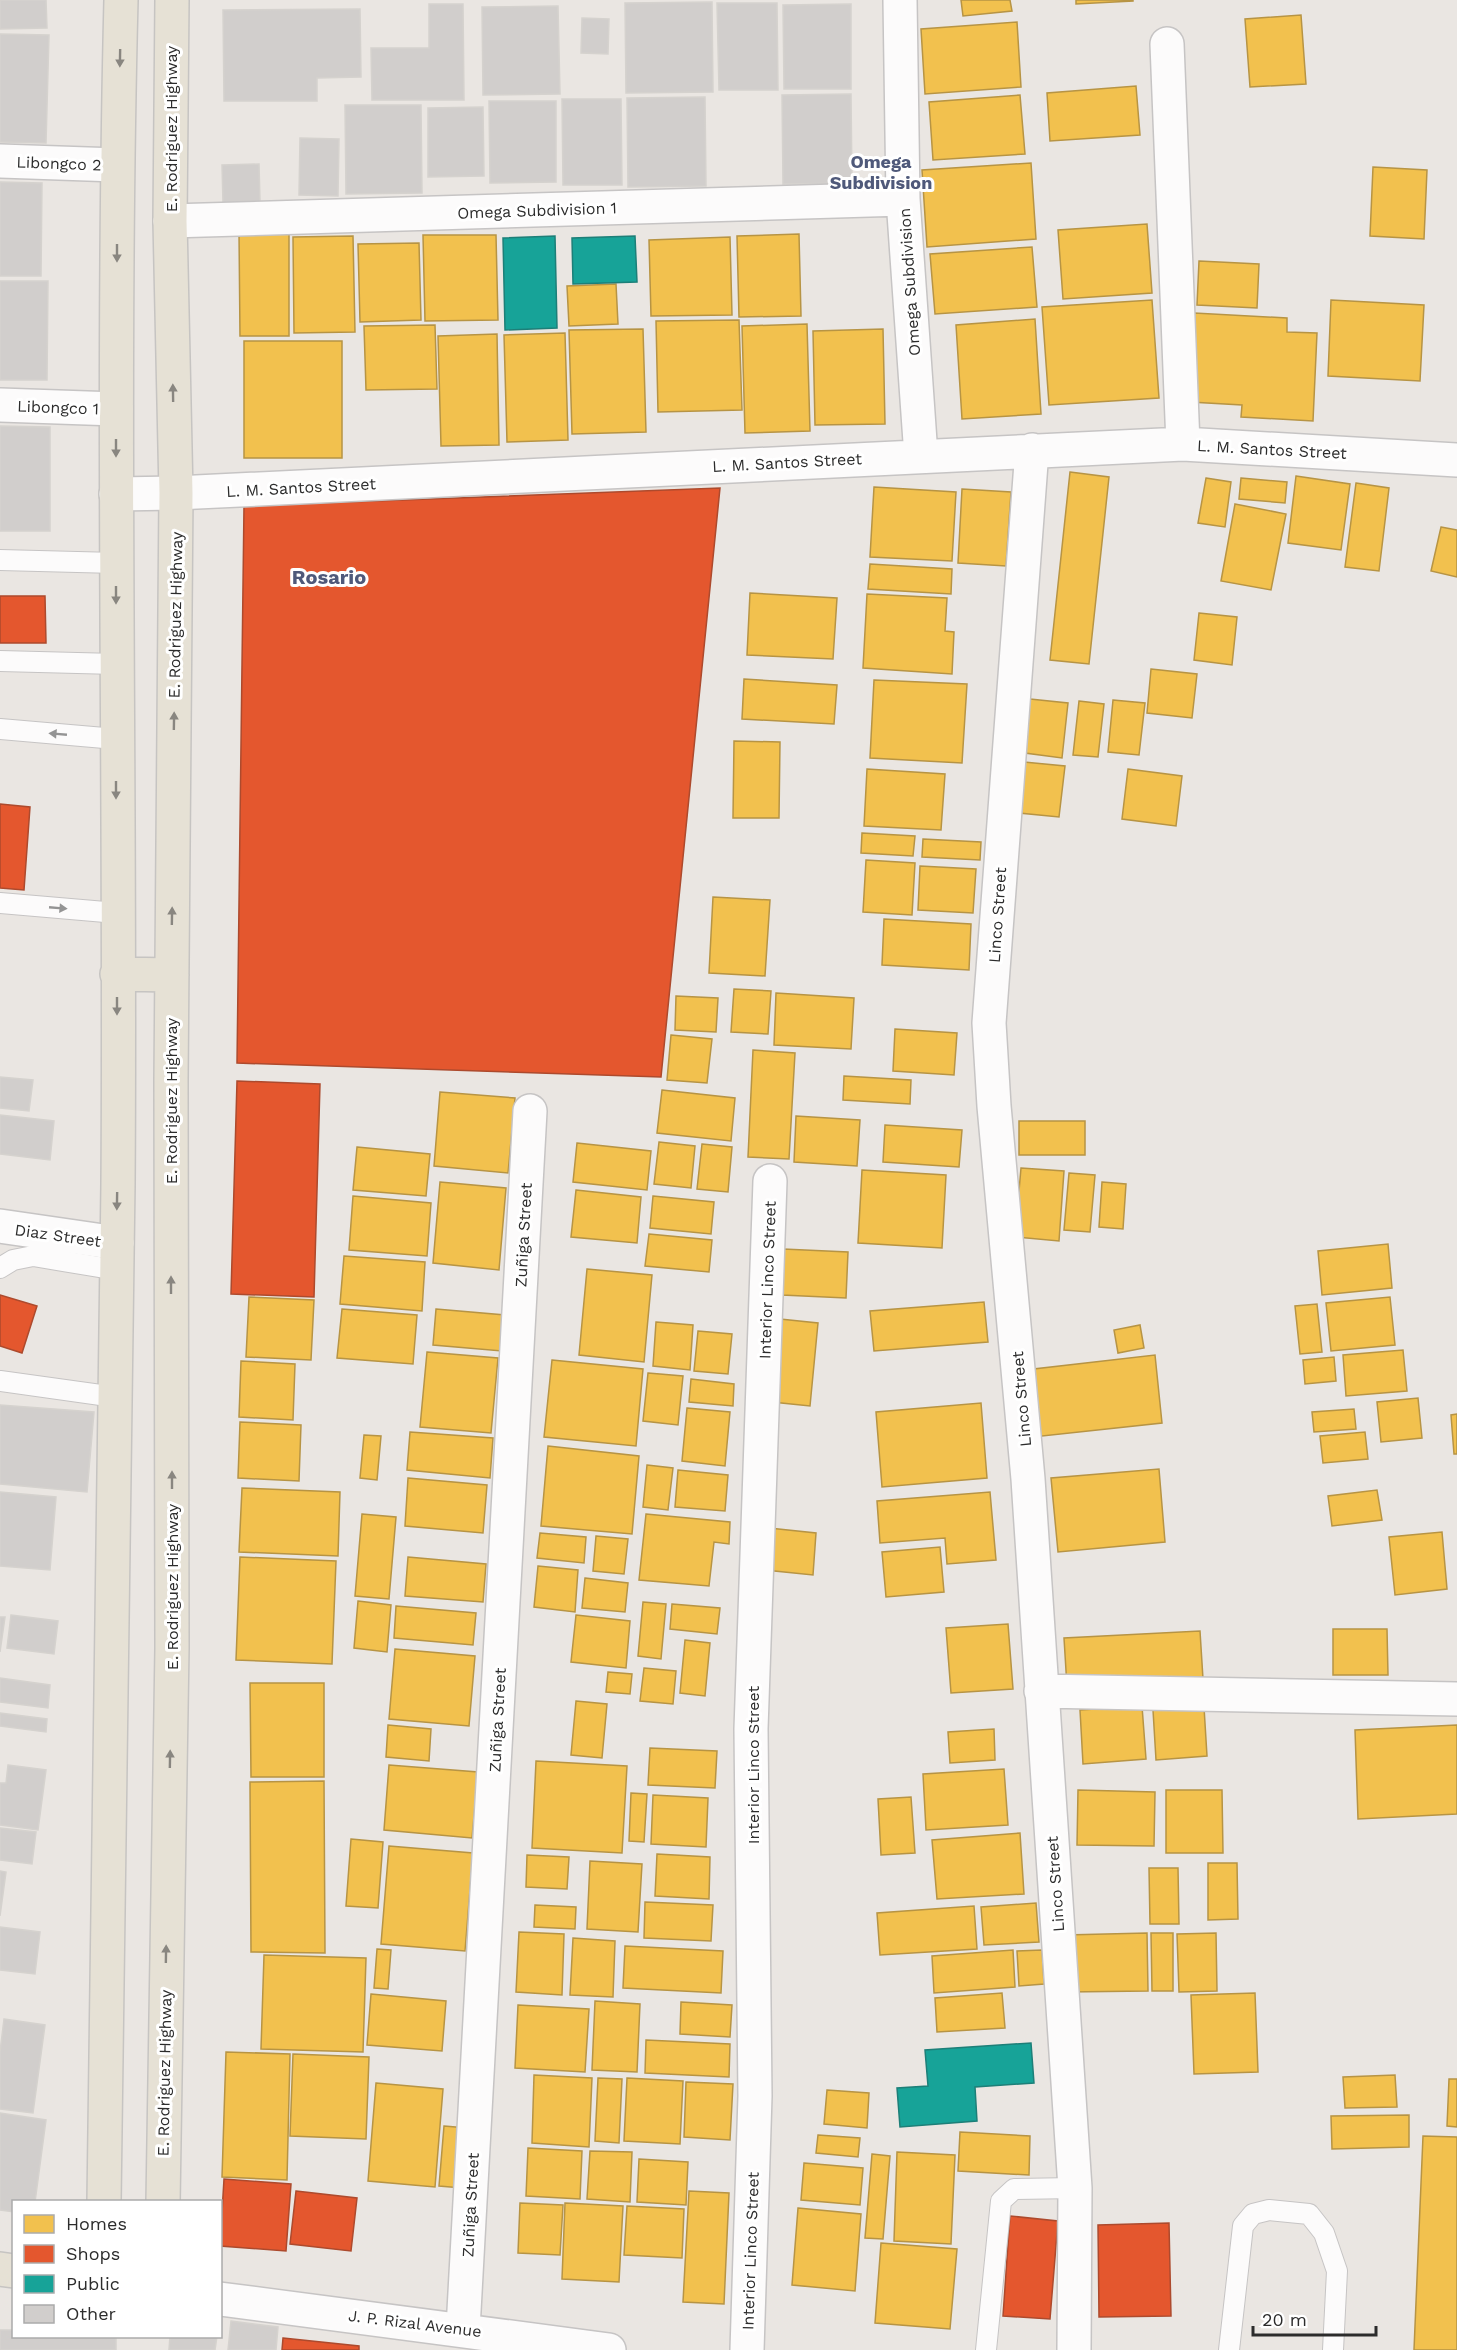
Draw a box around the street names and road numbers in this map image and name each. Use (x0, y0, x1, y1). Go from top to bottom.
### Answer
street label: E. Rodriguez Highway (162, 45, 181, 212)
street label: Libongco 2 (16, 153, 102, 174)
street label: Omega Subdivision 1 (457, 198, 617, 223)
street label: Omega Subdivision (895, 207, 924, 357)
street label: Libongco 1 (17, 397, 99, 418)
street label: L. M. Santos Street (1197, 436, 1348, 463)
street label: L. M. Santos Street (712, 449, 863, 476)
street label: L. M. Santos Street (226, 474, 377, 501)
street label: E. Rodriguez Highway (165, 531, 186, 698)
street label: Linco Street (985, 866, 1010, 964)
street label: E. Rodriguez Highway (162, 1017, 181, 1184)
street label: Zuñiga Street (511, 1182, 536, 1288)
street label: Interior Linco Street (755, 1200, 780, 1359)
street label: Diaz Street (14, 1220, 103, 1251)
street label: Linco Street (1008, 1350, 1035, 1448)
street label: E. Rodriguez Highway (163, 1503, 182, 1670)
street label: Zuñiga Street (485, 1667, 510, 1773)
street label: Interior Linco Street (744, 1686, 763, 1844)
street label: Linco Street (1043, 1835, 1068, 1932)
street label: E. Rodriguez Highway (154, 1989, 175, 2156)
street label: Zuñiga Street (458, 2152, 483, 2258)
street label: Interior Linco Street (738, 2171, 763, 2330)
street label: J. P. Rizal Avenue (347, 2306, 483, 2341)

